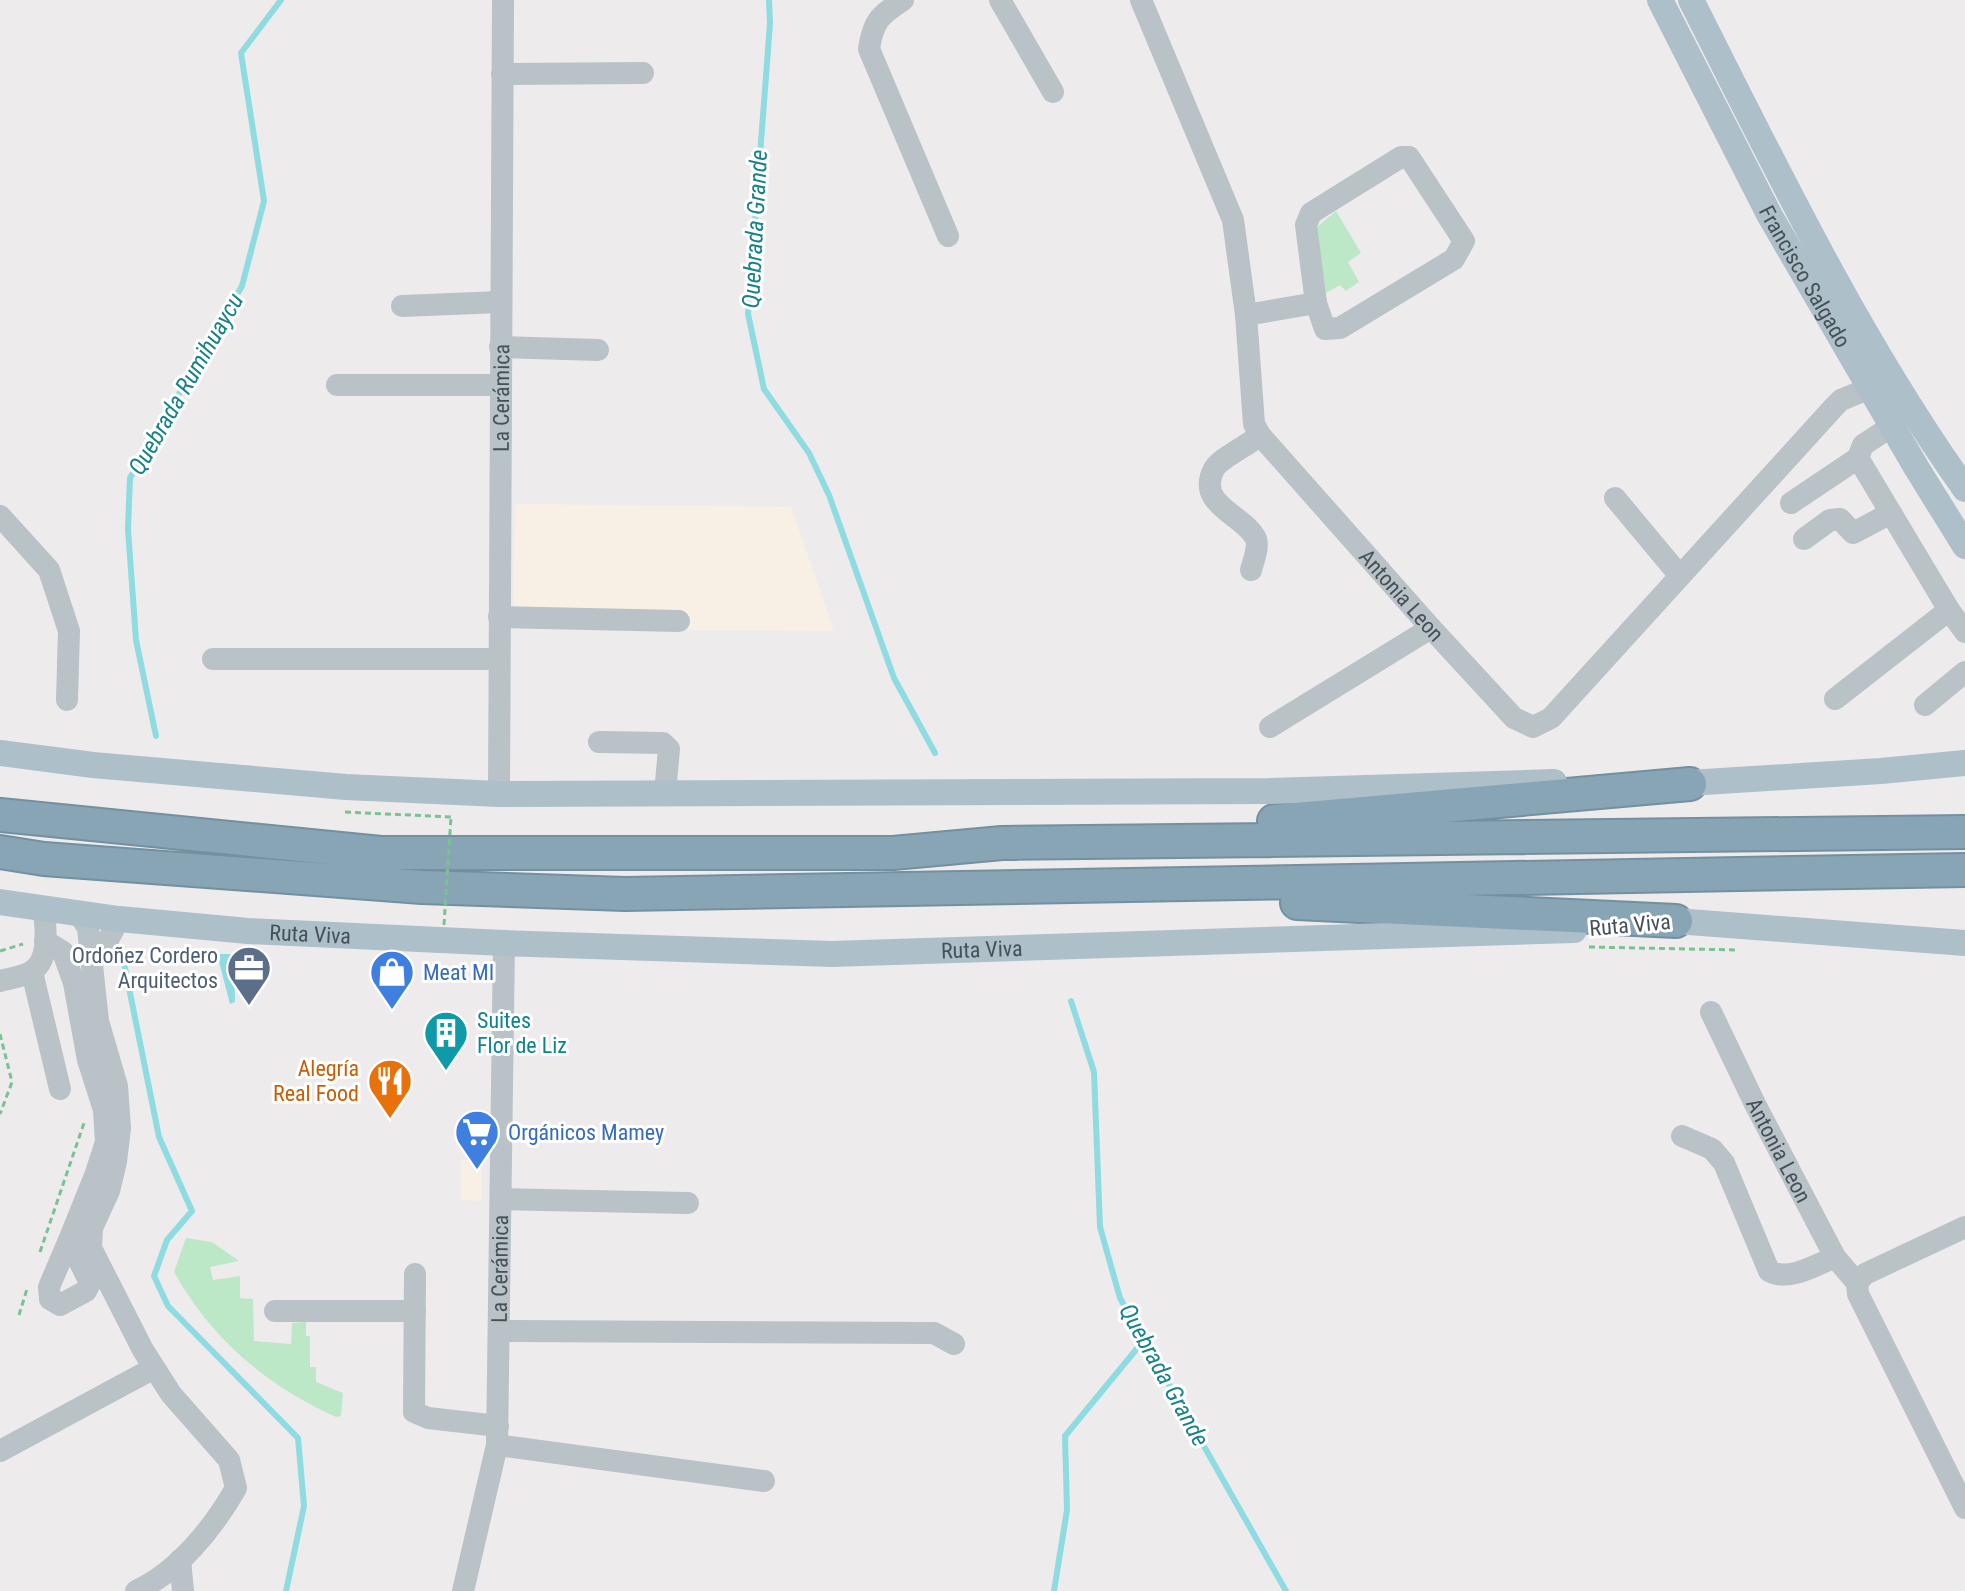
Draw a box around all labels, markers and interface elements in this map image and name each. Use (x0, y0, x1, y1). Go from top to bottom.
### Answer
water label: Quebrada Grande (737, 149, 773, 309)
street label: Francisco Salgado (1754, 201, 1856, 352)
water label: Quebrada Rumihuaycu (123, 288, 249, 480)
street label: La Cerámica (488, 344, 514, 452)
street label: Antonia Leon (1354, 544, 1449, 646)
street label: Ruta Viva (1588, 909, 1672, 941)
street label: Ruta Viva (269, 920, 352, 948)
street label: Ruta Viva (940, 935, 1023, 963)
place label: Ordoñez Cordero Arquitectos (72, 943, 218, 993)
office icon: Ordoñez Cordero Arquitectos (225, 944, 273, 1007)
shop icon: Meat MI (368, 948, 416, 1011)
place label: Meat MI (423, 960, 494, 985)
place label: Suites Flor de Liz (477, 1008, 567, 1058)
building icon: Suites Flor de Liz (422, 1009, 470, 1072)
place label: Alegría Real Food (273, 1056, 359, 1106)
restaurant icon: Alegría Real Food (366, 1057, 414, 1120)
street label: Antonia Leon (1741, 1094, 1817, 1207)
supermarket icon: Orgánicos Mamey (453, 1108, 501, 1171)
place label: Orgánicos Mamey (508, 1120, 664, 1145)
street label: La Cerámica (486, 1215, 513, 1323)
water label: Quebrada Grande (1113, 1299, 1215, 1451)

